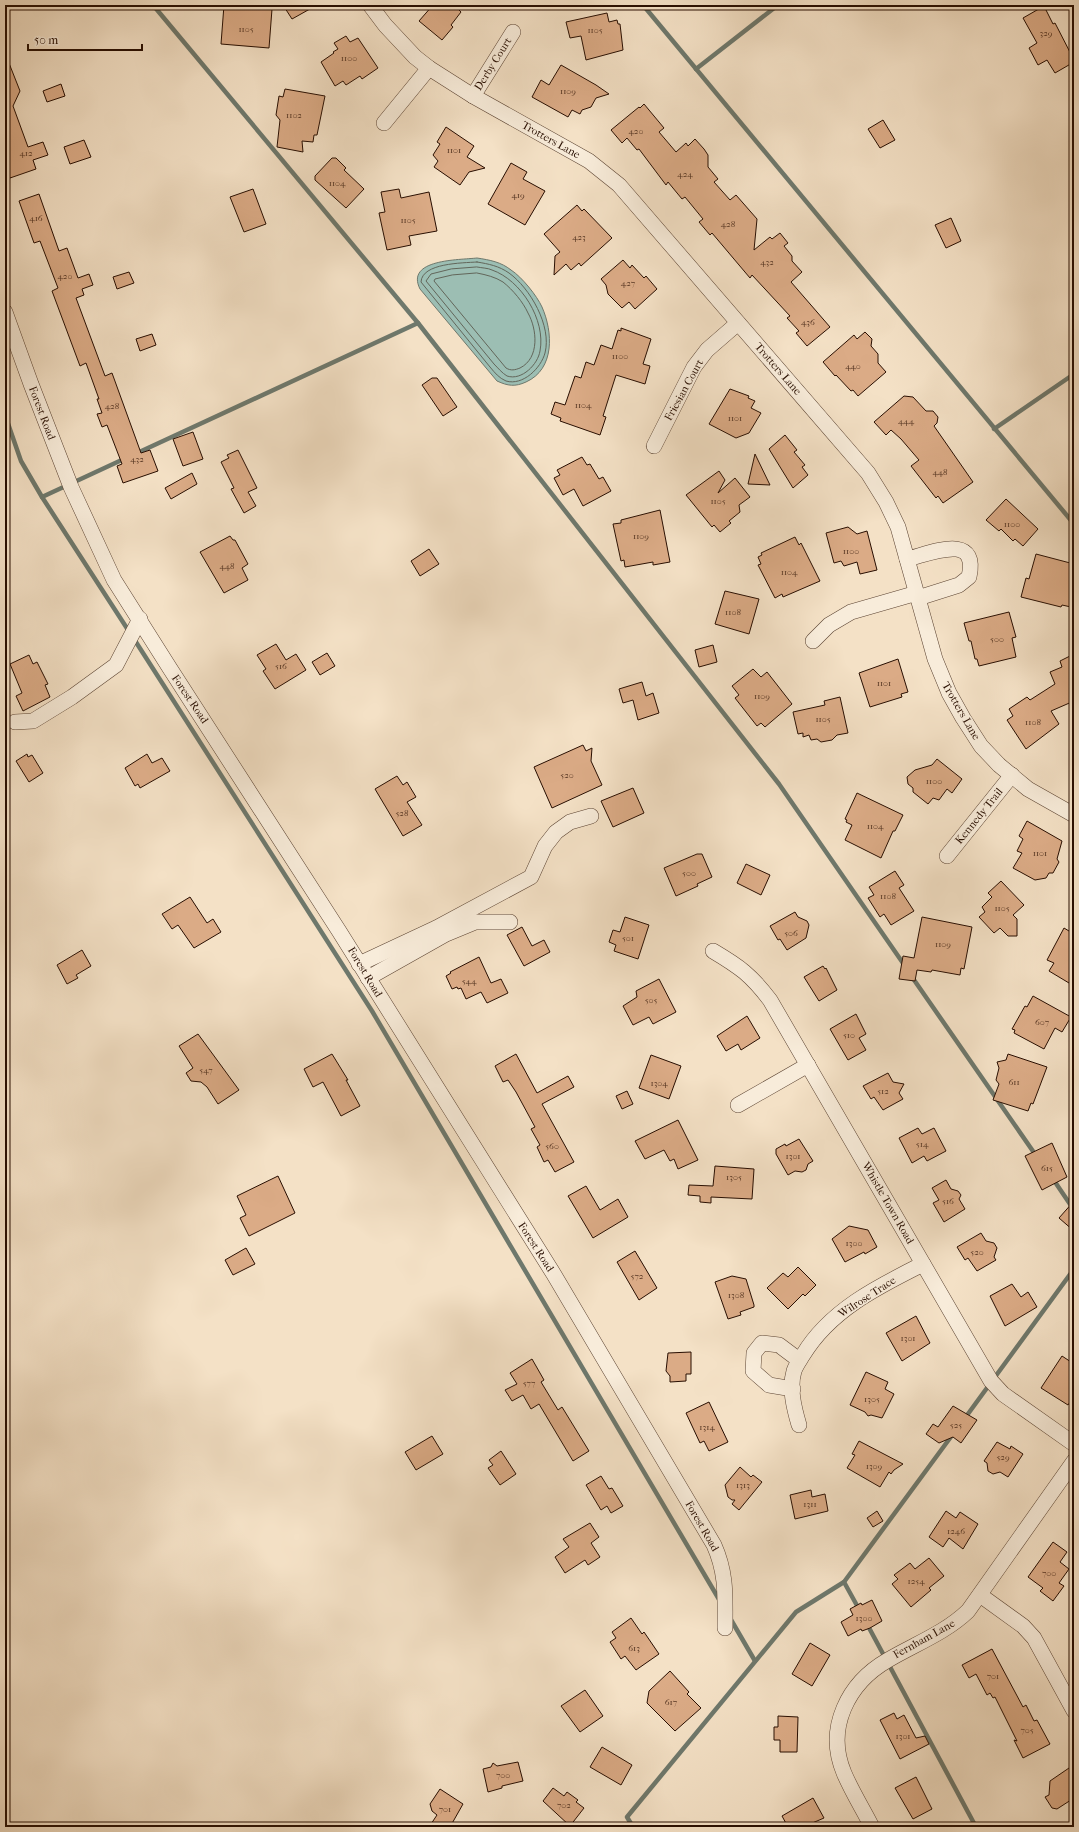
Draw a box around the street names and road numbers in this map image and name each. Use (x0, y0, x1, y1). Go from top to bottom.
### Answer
street label: Derby Court (472, 35, 514, 93)
street label: Trotters Lane (520, 119, 583, 162)
street label: Trotters Lane (752, 340, 804, 398)
street label: Friesian Court (662, 357, 706, 423)
street label: Forest Road (26, 384, 59, 443)
street label: Forest Road (169, 672, 212, 727)
street label: Trotters Lane (939, 680, 983, 743)
street label: Kennedy Trail (952, 785, 1006, 847)
street label: Forest Road (345, 945, 386, 1000)
street label: Whistle Town Road (859, 1159, 917, 1247)
street label: Forest Road (515, 1220, 557, 1275)
street label: Wilrose Trace (835, 1273, 899, 1321)
street label: Forest Road (682, 1498, 722, 1554)
street label: Fernham Lane (891, 1616, 958, 1661)

